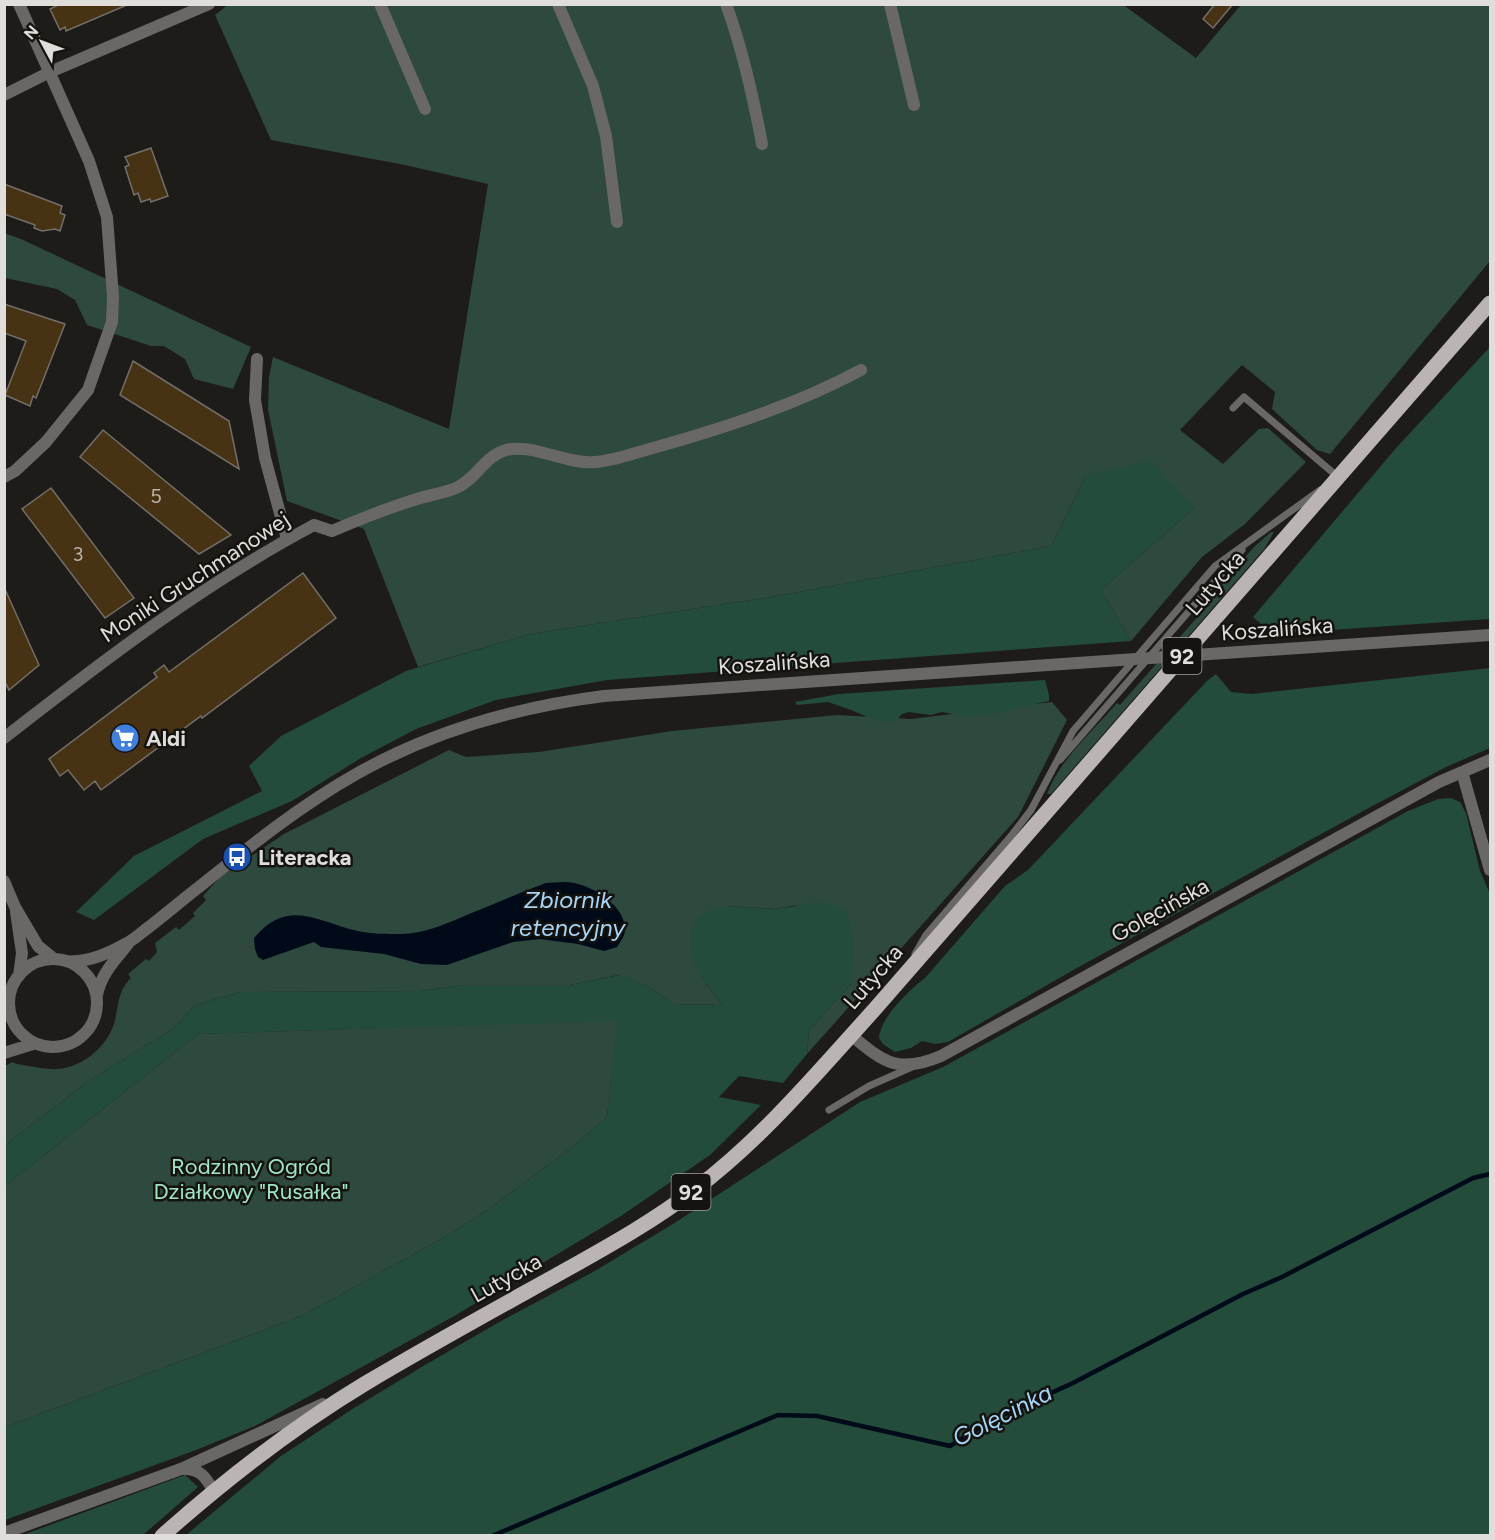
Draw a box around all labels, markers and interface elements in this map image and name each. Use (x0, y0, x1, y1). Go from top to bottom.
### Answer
north arrow (12, 12, 72, 72)
text: N (20, 22, 42, 43)
house number: 5 (150, 484, 162, 508)
street label: Moniki Gruchmanowej (95, 506, 295, 648)
house number: 3 (73, 542, 83, 566)
street label: Lutycka (1180, 545, 1250, 621)
street label: Koszalińska (1220, 612, 1334, 646)
road number: 92 (1162, 638, 1202, 674)
street label: Koszalińska (717, 646, 831, 680)
supermarket icon: Aldi (109, 722, 141, 754)
place label: Aldi (146, 725, 186, 752)
bus stop icon: Literacka (221, 841, 253, 873)
place label: Literacka (258, 844, 351, 871)
street label: Golęcińska (1106, 872, 1214, 948)
water label: Zbiornik retencyjny (511, 885, 627, 942)
street label: Lutycka (838, 939, 908, 1015)
park label: Rodzinny Ogród Działkowy "Rusałka" (153, 1153, 349, 1205)
road number: 92 (672, 1174, 710, 1210)
street label: Lutycka (466, 1248, 546, 1308)
water label: Golęcinka (947, 1378, 1057, 1452)

